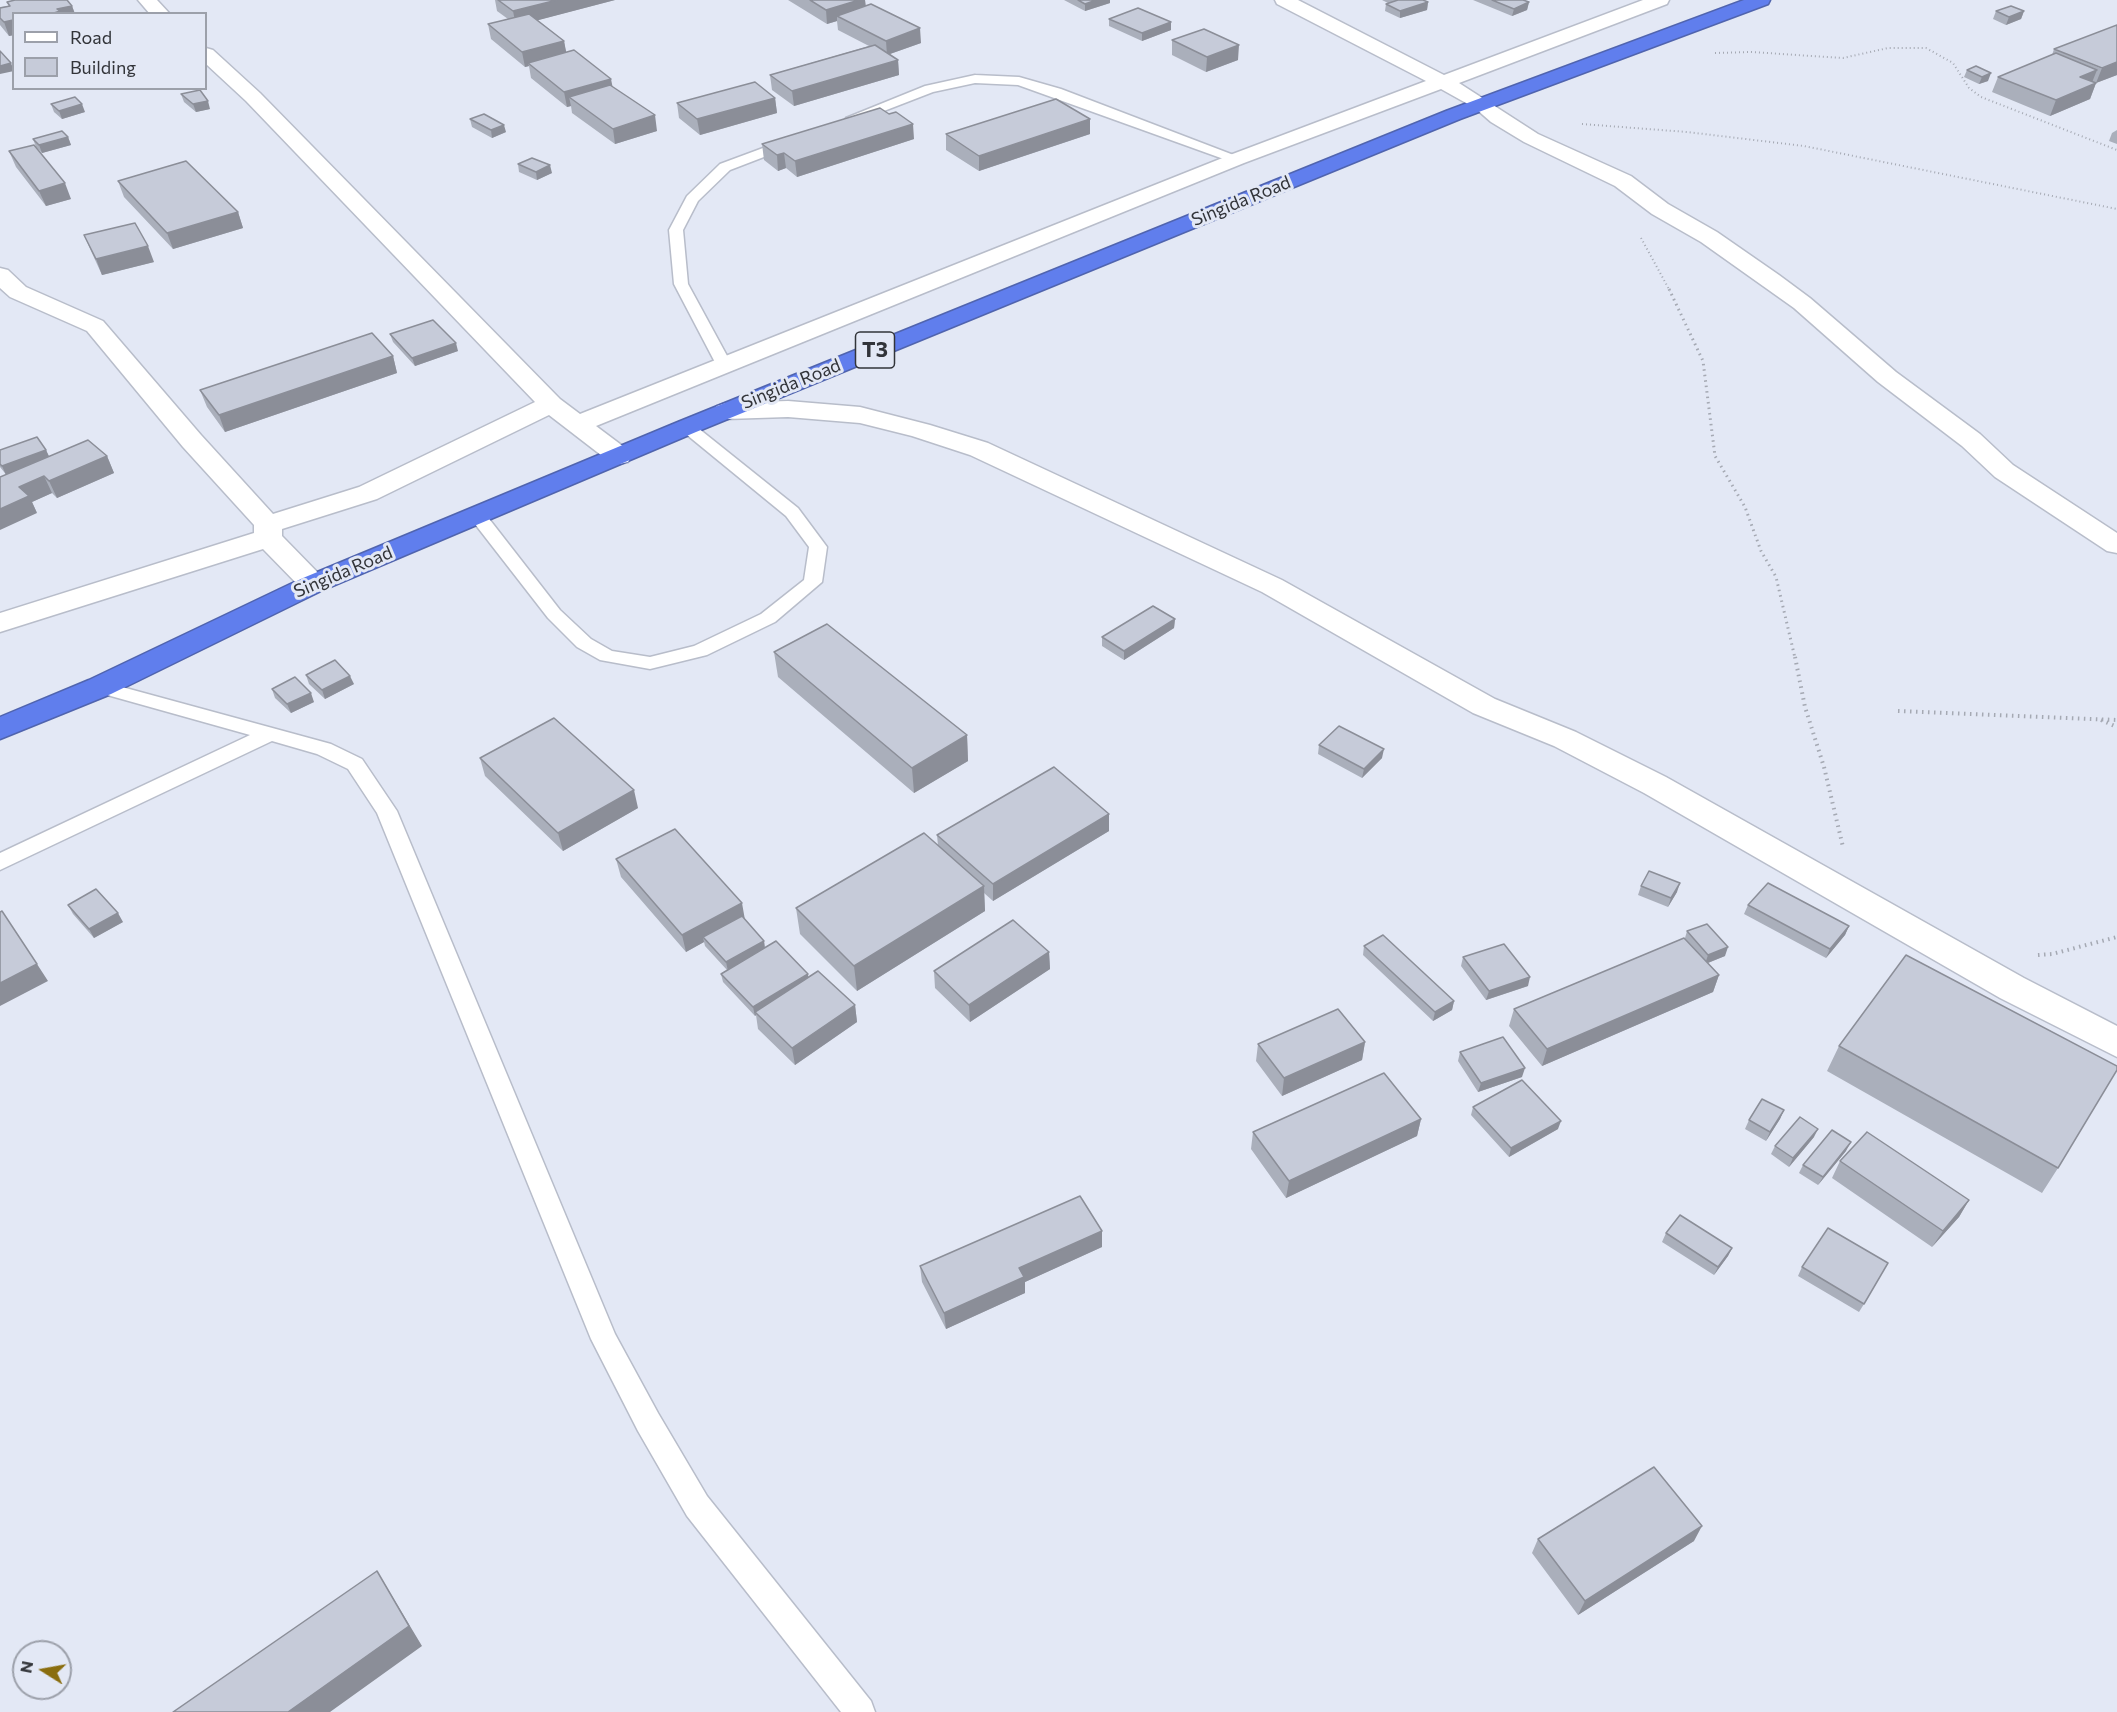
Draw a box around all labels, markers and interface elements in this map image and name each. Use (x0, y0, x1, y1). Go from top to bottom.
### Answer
legend (12, 12, 207, 90)
text: Road (70, 26, 112, 48)
text: Building (70, 56, 136, 78)
street label: Singida Road (1188, 171, 1294, 231)
road number: T3 (856, 332, 894, 368)
street label: Singida Road (738, 354, 844, 414)
street label: Singida Road (290, 542, 396, 602)
north arrow (12, 1640, 72, 1700)
text: N (15, 1659, 36, 1675)

